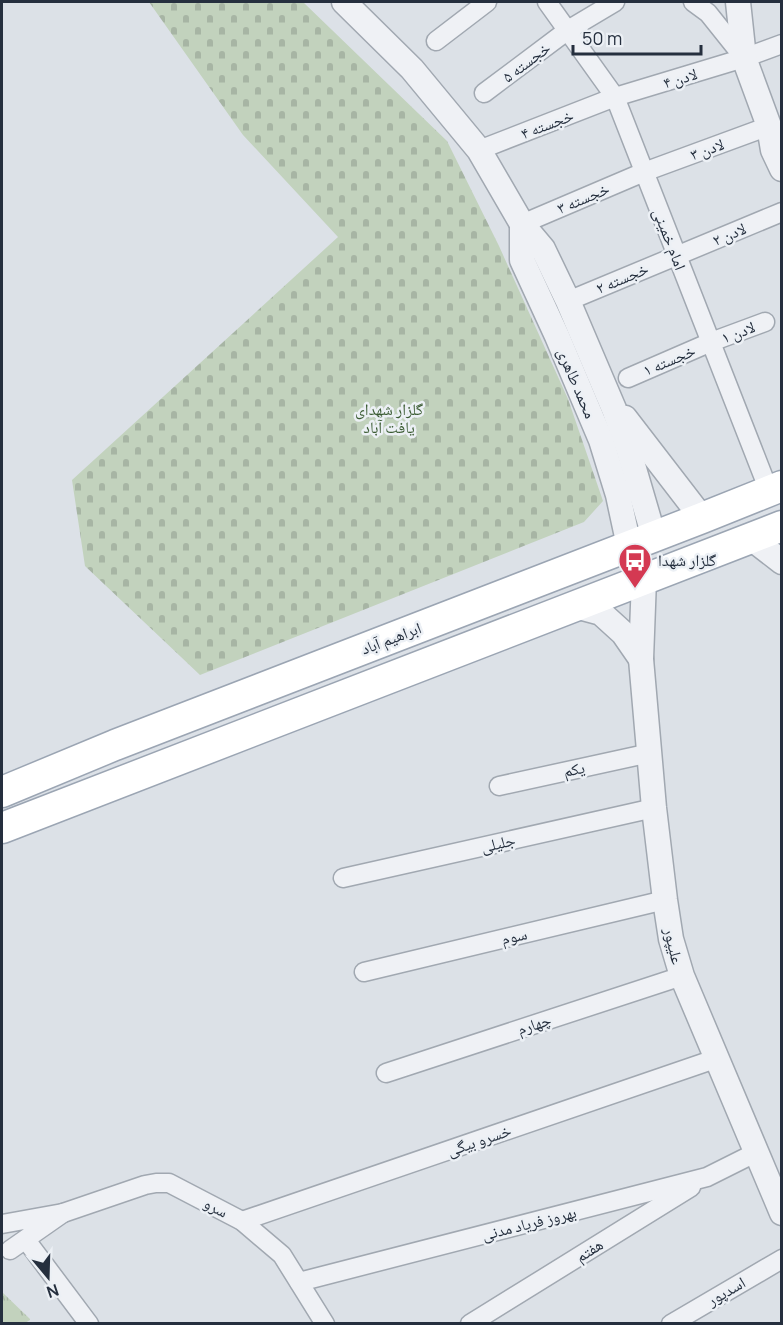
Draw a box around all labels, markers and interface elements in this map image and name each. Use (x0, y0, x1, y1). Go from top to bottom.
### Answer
scale bar (573, 18, 700, 56)
text: 50 m (582, 26, 622, 50)
street label: خجسته ۵ (497, 37, 555, 87)
street label: لادن ۴ (660, 62, 700, 94)
street label: خجسته ۴ (517, 104, 577, 144)
street label: لادن ۳ (687, 133, 727, 165)
street label: خجسته ۳ (553, 177, 613, 219)
street label: امام خمینی (648, 205, 692, 273)
street label: لادن ۲ (709, 217, 749, 251)
street label: خجسته ۲ (592, 257, 652, 299)
street label: لادن ۱ (718, 316, 758, 348)
street label: خجسته ۱ (639, 339, 699, 381)
street label: محمد طاهری (552, 344, 602, 422)
park label: گلزار شهدای یافت آباد (355, 398, 423, 438)
bus stop icon: گلزار شهدا (617, 542, 653, 589)
place label: گلزار شهدا (658, 549, 717, 571)
street label: ابراهیم آباد (358, 616, 424, 660)
street label: یکم (561, 756, 587, 782)
street label: جلیلی (479, 828, 517, 858)
street label: سوم (499, 922, 529, 950)
street label: علیپور (659, 924, 689, 967)
street label: چهارم (514, 1008, 554, 1040)
street label: خسرو بیگی (444, 1119, 514, 1161)
street label: سرو (200, 1192, 232, 1222)
street label: بهروز فریاد مدنی (479, 1201, 579, 1245)
street label: هفتم (571, 1233, 607, 1267)
north arrow (18, 1247, 78, 1307)
street label: اسدپور (702, 1271, 749, 1311)
text: N (44, 1279, 62, 1303)

